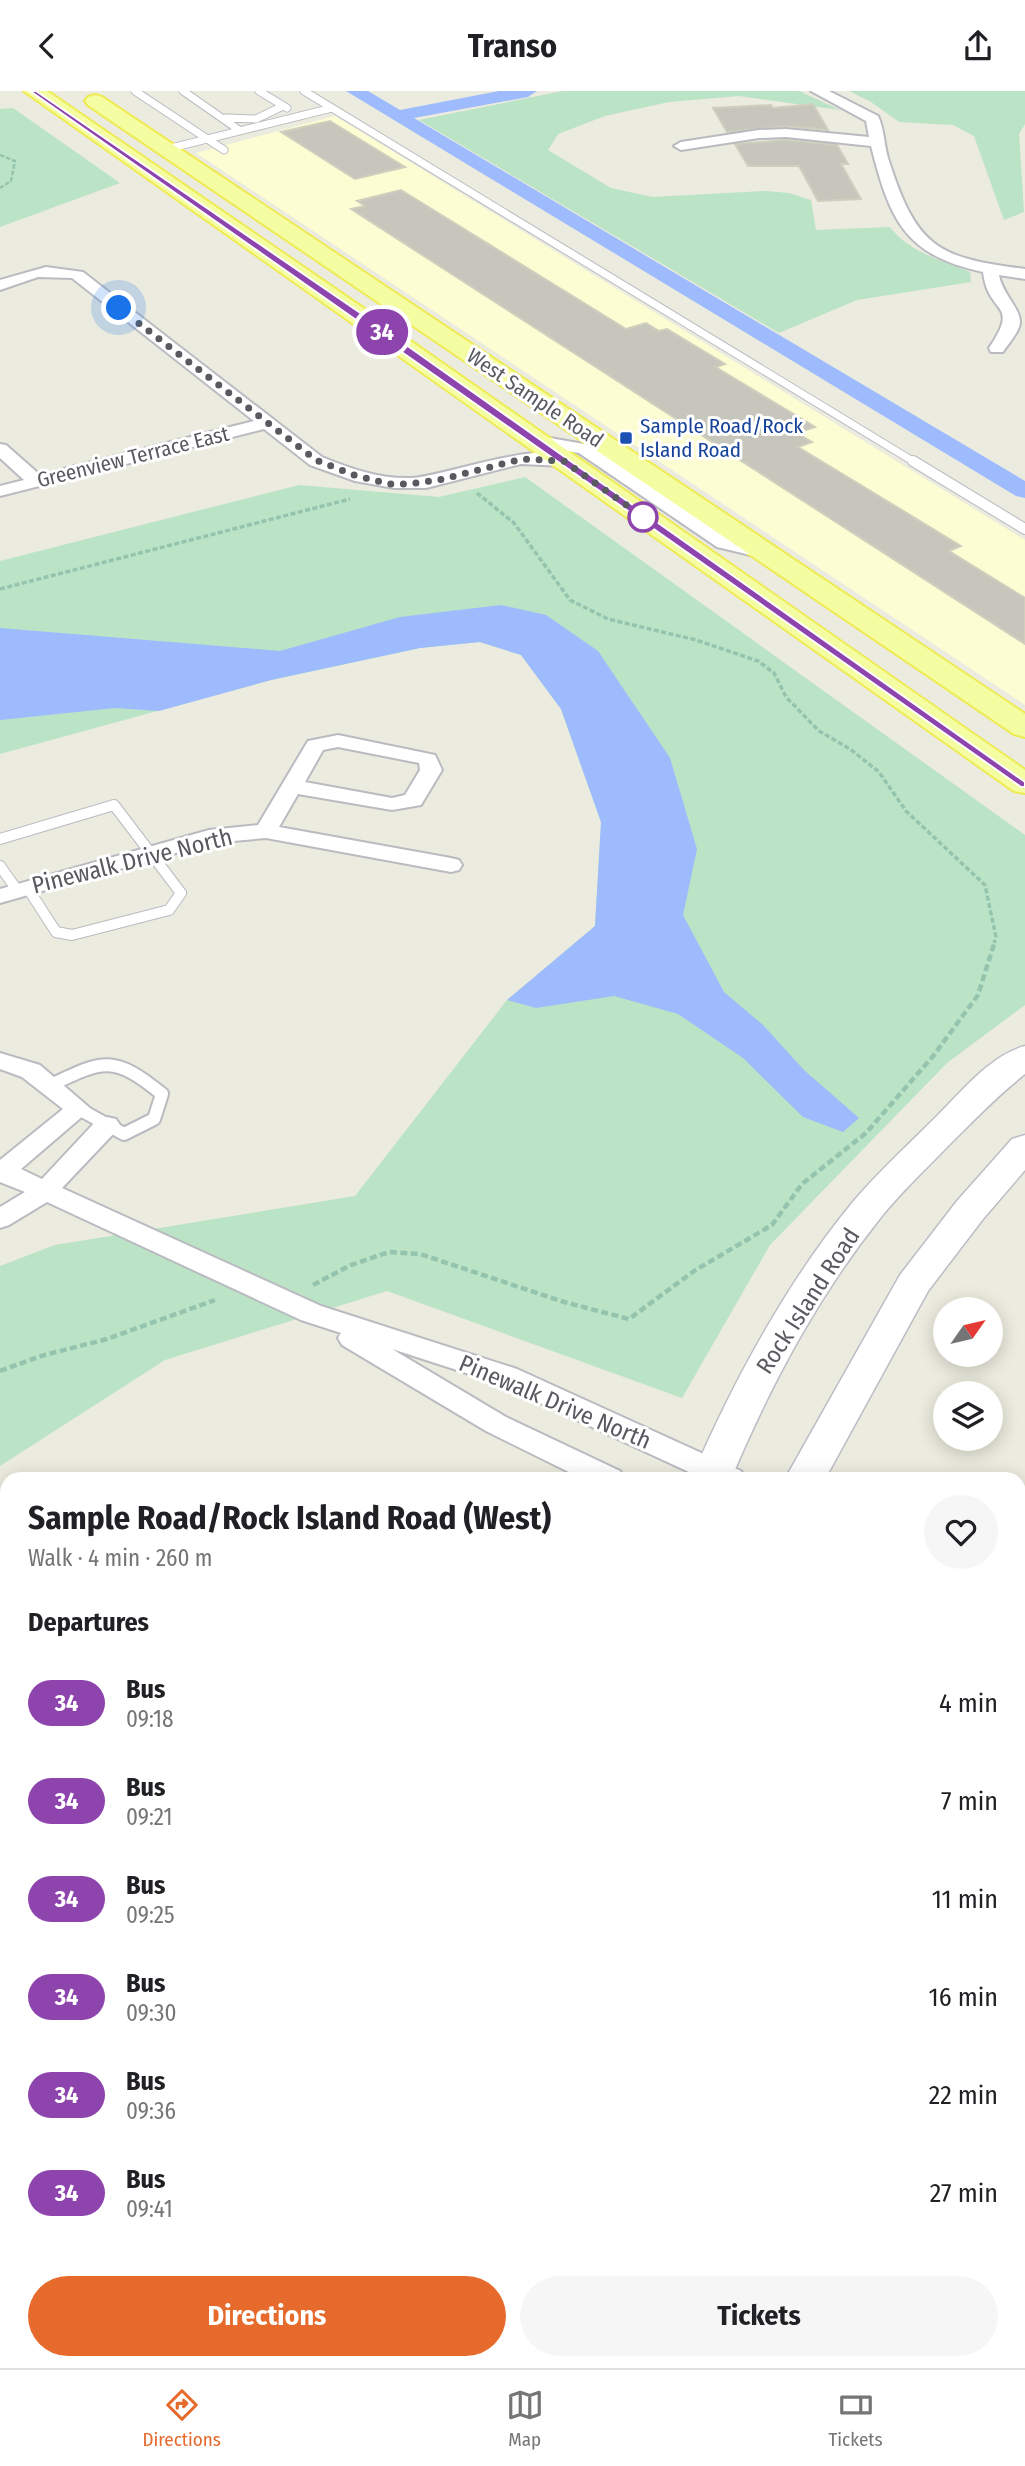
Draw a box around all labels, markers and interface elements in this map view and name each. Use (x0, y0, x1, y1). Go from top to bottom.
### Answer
icon: back (28, 27, 66, 65)
text: Transo (468, 27, 557, 65)
icon: share (959, 27, 997, 65)
your location (101, 290, 136, 325)
line badge: 34 (350, 309, 414, 355)
text: 34 (370, 318, 394, 346)
street label: West Sample Road (462, 343, 608, 453)
place label: Sample Road/Rock Island Road (640, 413, 803, 463)
street label: Greenview Terrace East (34, 421, 232, 493)
marker: Sample Road/Rock Island Road (618, 430, 634, 446)
unlabelled marker (628, 502, 658, 532)
street label: Pinewalk Drive North (29, 823, 235, 899)
street label: Rock Island Road (751, 1223, 865, 1379)
north arrow (933, 1297, 1003, 1367)
map controls (933, 1297, 1003, 1451)
street label: Pinewalk Drive North (455, 1349, 655, 1455)
button: layers (933, 1381, 1003, 1451)
button: heart (924, 1495, 998, 1569)
text: Sample Road/Rock Island Road (West) (28, 1498, 551, 1538)
text: Walk · 4 min · 260 m (28, 1544, 213, 1572)
text: Departures (28, 1607, 149, 1638)
text: Bus (126, 1674, 165, 1705)
text: 4 min (939, 1688, 998, 1719)
text: 34 (55, 1689, 78, 1717)
text: 09:18 (126, 1705, 173, 1733)
text: Bus (126, 1772, 165, 1803)
text: 7 min (941, 1786, 998, 1817)
text: 34 (55, 1787, 78, 1815)
text: 09:21 (126, 1803, 172, 1831)
text: Bus (126, 1870, 165, 1901)
text: 11 min (932, 1884, 998, 1915)
text: 34 (55, 1885, 78, 1913)
text: 09:25 (126, 1901, 175, 1929)
text: Bus (126, 1968, 165, 1999)
text: 16 min (929, 1982, 998, 2013)
text: 34 (55, 1983, 78, 2011)
text: 09:30 (126, 1999, 176, 2027)
text: Bus (126, 2066, 165, 2097)
text: 22 min (929, 2080, 998, 2111)
text: 34 (55, 2081, 78, 2109)
text: 09:36 (126, 2097, 176, 2125)
text: Bus (126, 2164, 165, 2195)
text: 27 min (930, 2178, 998, 2209)
text: 34 (55, 2179, 78, 2207)
text: 09:41 (126, 2195, 173, 2223)
button: Directions (28, 2276, 506, 2356)
button: Tickets (520, 2276, 998, 2356)
tab: Directions (142, 2386, 221, 2451)
tab: Map (506, 2386, 544, 2451)
tab: Tickets (828, 2386, 883, 2451)

